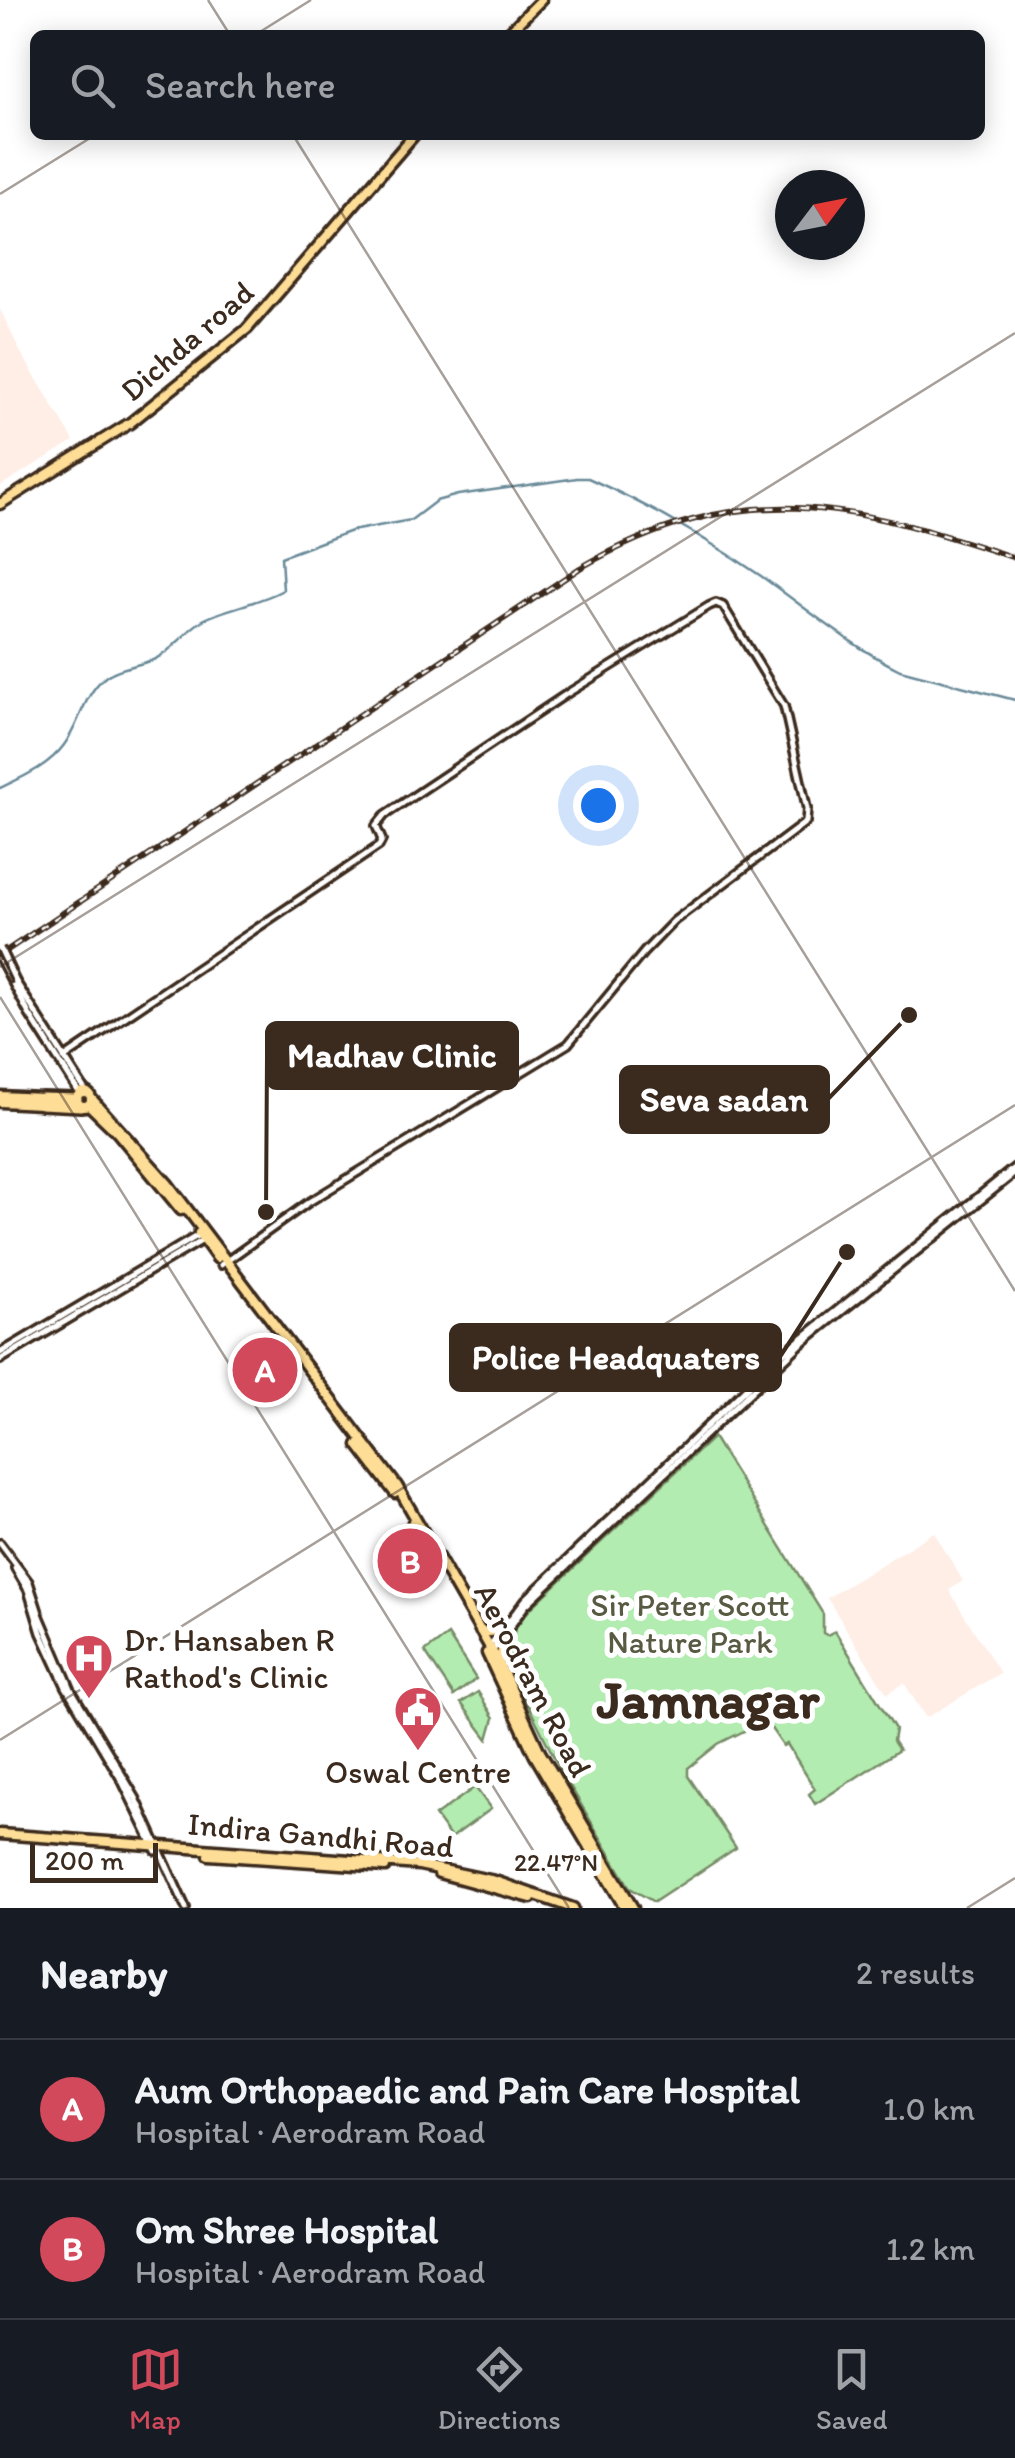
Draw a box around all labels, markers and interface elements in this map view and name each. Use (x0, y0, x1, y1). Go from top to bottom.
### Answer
search box (30, 30, 985, 140)
icon: search (65, 58, 120, 113)
text: Search here (145, 62, 336, 108)
north arrow (775, 170, 865, 260)
street label: Dichda road (113, 273, 261, 409)
your location (573, 780, 624, 831)
callout: Madhav Clinic (267, 1023, 517, 1088)
text: Madhav Clinic (287, 1034, 497, 1076)
callout: Seva sadan (621, 1067, 828, 1132)
text: Seva sadan (640, 1078, 808, 1120)
callout: Police Headquaters (451, 1325, 780, 1390)
pin: A (232, 1332, 298, 1408)
text: Police Headquaters (472, 1336, 760, 1378)
pin: B (378, 1524, 442, 1598)
street label: Aerodram Road (466, 1577, 600, 1783)
park label: Sir Peter Scott Nature Park (590, 1586, 790, 1661)
place label: Dr. Hansaben R Rathod's Clinic (124, 1621, 335, 1696)
hospital icon: Dr. Hansaben R Rathod's Clinic (63, 1632, 115, 1700)
district label: Jamnagar (596, 1669, 821, 1731)
public building icon: Oswal Centre (392, 1684, 444, 1752)
place label: Oswal Centre (325, 1753, 511, 1791)
street label: Indira Gandhi Road (186, 1804, 456, 1866)
scale bar (30, 1838, 158, 1882)
text: 200 m (45, 1843, 124, 1877)
text: 22.47°N (514, 1847, 598, 1877)
text: Nearby (40, 1948, 167, 1999)
text: 2 results (856, 1954, 975, 1992)
text: Aum Orthopaedic and Pain Care Hospital (135, 2067, 800, 2113)
text: A (62, 2090, 83, 2128)
text: 1.0 km (883, 2090, 975, 2128)
text: Hospital · Aerodram Road (135, 2113, 485, 2151)
text: Om Shree Hospital (135, 2207, 438, 2253)
text: B (62, 2230, 83, 2268)
text: 1.2 km (886, 2230, 975, 2268)
text: Hospital · Aerodram Road (135, 2253, 485, 2291)
tab: Map (128, 2342, 183, 2436)
tab: Directions (438, 2342, 561, 2436)
tab: Saved (816, 2342, 887, 2436)

